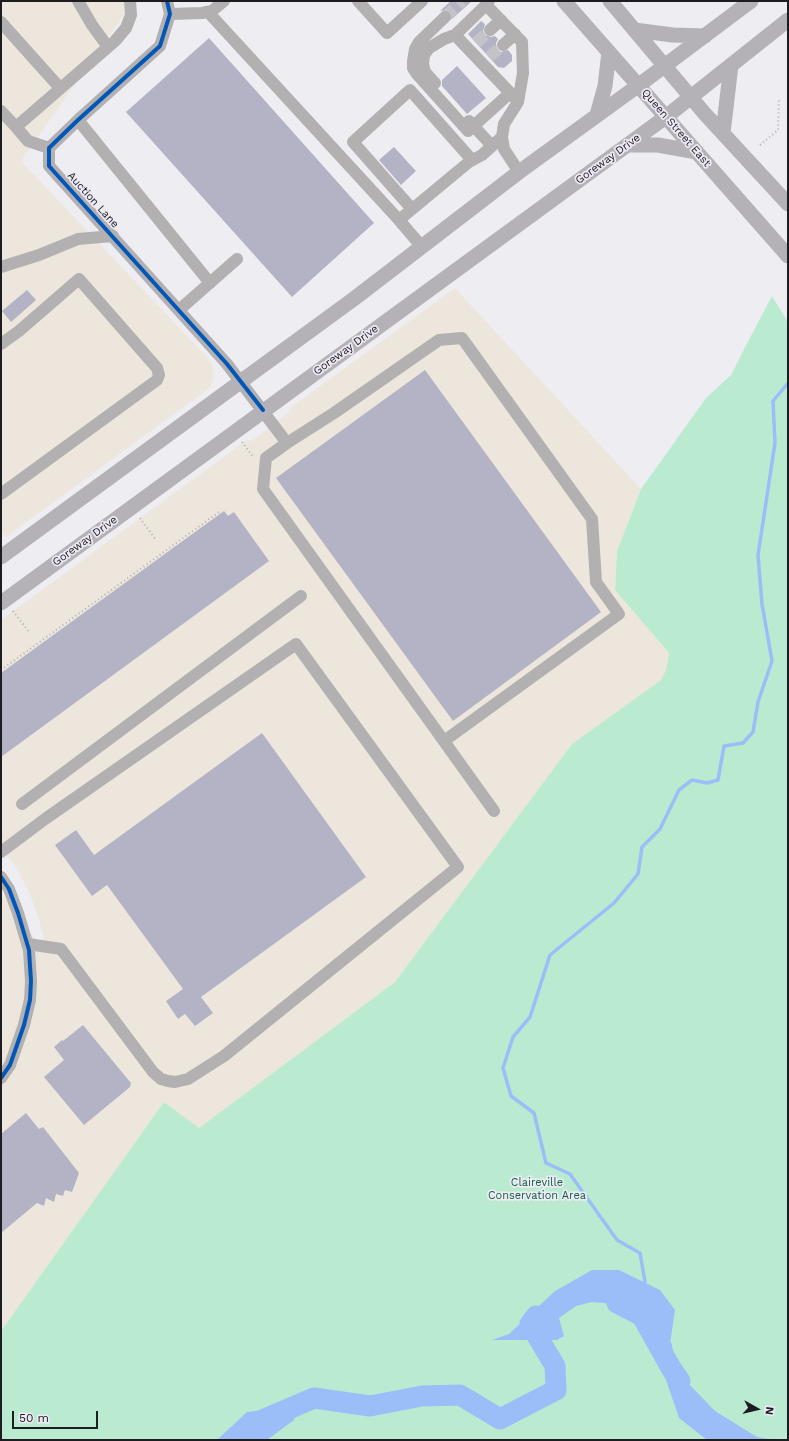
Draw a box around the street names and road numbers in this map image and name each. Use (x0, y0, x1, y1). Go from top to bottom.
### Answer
street label: Queen Street East (639, 86, 713, 170)
street label: Goreway Drive (573, 131, 643, 187)
street label: Auction Lane (64, 169, 122, 231)
street label: Goreway Drive (311, 322, 381, 378)
street label: Goreway Drive (50, 513, 120, 569)

